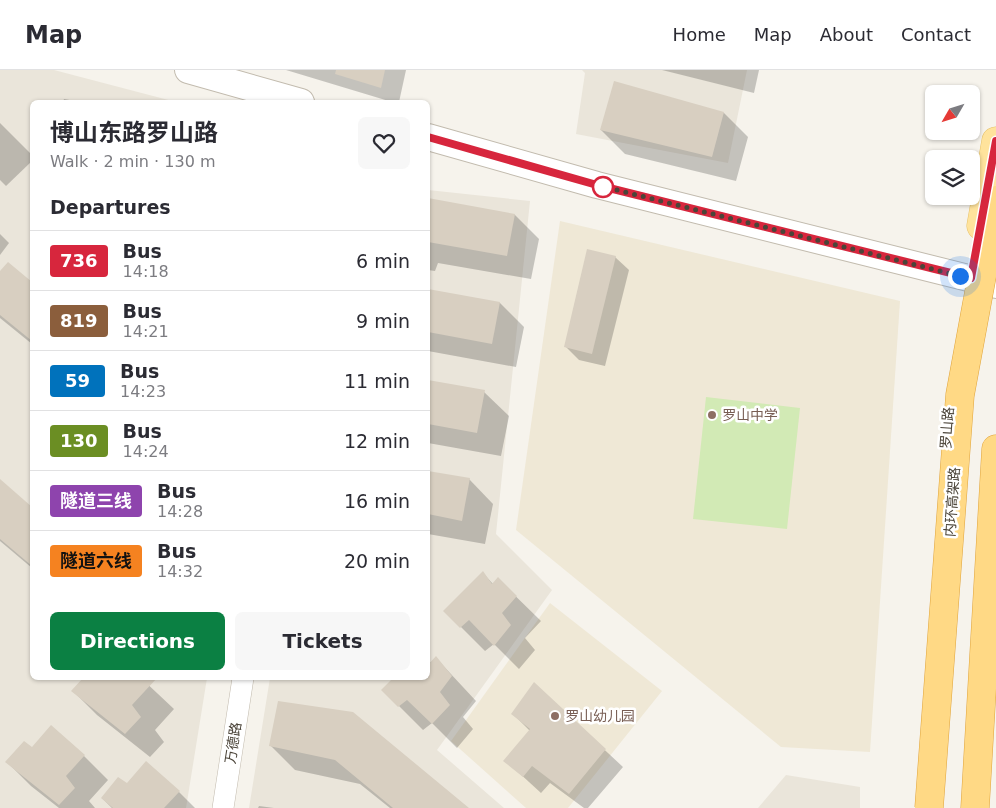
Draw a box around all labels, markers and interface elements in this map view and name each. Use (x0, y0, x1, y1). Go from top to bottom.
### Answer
text: Map (25, 21, 82, 49)
text: Home (673, 24, 726, 45)
text: Map (754, 24, 792, 45)
text: About (820, 24, 873, 45)
text: Contact (901, 24, 971, 45)
north arrow (925, 85, 980, 140)
map controls (925, 85, 980, 205)
button: heart (358, 117, 410, 169)
text: 博山东路罗山路 (50, 119, 218, 147)
button: layers (925, 150, 980, 205)
text: Walk · 2 min · 130 m (50, 152, 215, 171)
unlabelled marker (592, 176, 614, 198)
text: Departures (50, 196, 171, 218)
text: Bus (123, 240, 162, 262)
text: 736 (60, 250, 98, 271)
text: 6 min (356, 250, 410, 272)
text: 14:18 (123, 262, 169, 281)
your location (948, 264, 973, 289)
text: Bus (123, 300, 162, 322)
text: 819 (60, 310, 98, 331)
text: 9 min (356, 310, 410, 332)
text: 14:21 (123, 322, 169, 341)
text: Bus (120, 360, 159, 382)
text: 59 (65, 370, 90, 391)
text: 11 min (344, 370, 410, 392)
text: 14:23 (120, 382, 166, 401)
street label: 罗山路 (938, 406, 956, 450)
place label: 罗山中学 (722, 407, 778, 423)
marker: 罗山中学 (706, 409, 718, 421)
text: Bus (123, 420, 162, 442)
text: 130 (60, 430, 98, 451)
text: 12 min (344, 430, 410, 452)
text: 14:24 (123, 442, 169, 461)
street label: 内环高架路 (942, 467, 962, 537)
text: Bus (157, 480, 196, 502)
text: 隧道三线 (60, 490, 132, 511)
text: 16 min (344, 490, 410, 512)
text: 14:28 (157, 502, 203, 521)
text: Bus (157, 540, 196, 562)
text: 隧道六线 (60, 550, 132, 571)
text: 20 min (344, 550, 410, 572)
text: 14:32 (157, 562, 203, 581)
button: Directions (50, 612, 225, 670)
button: Tickets (235, 612, 410, 670)
place label: 罗山幼儿园 (565, 708, 635, 724)
marker: 罗山幼儿园 (549, 710, 561, 722)
street label: 万德路 (222, 721, 244, 765)

